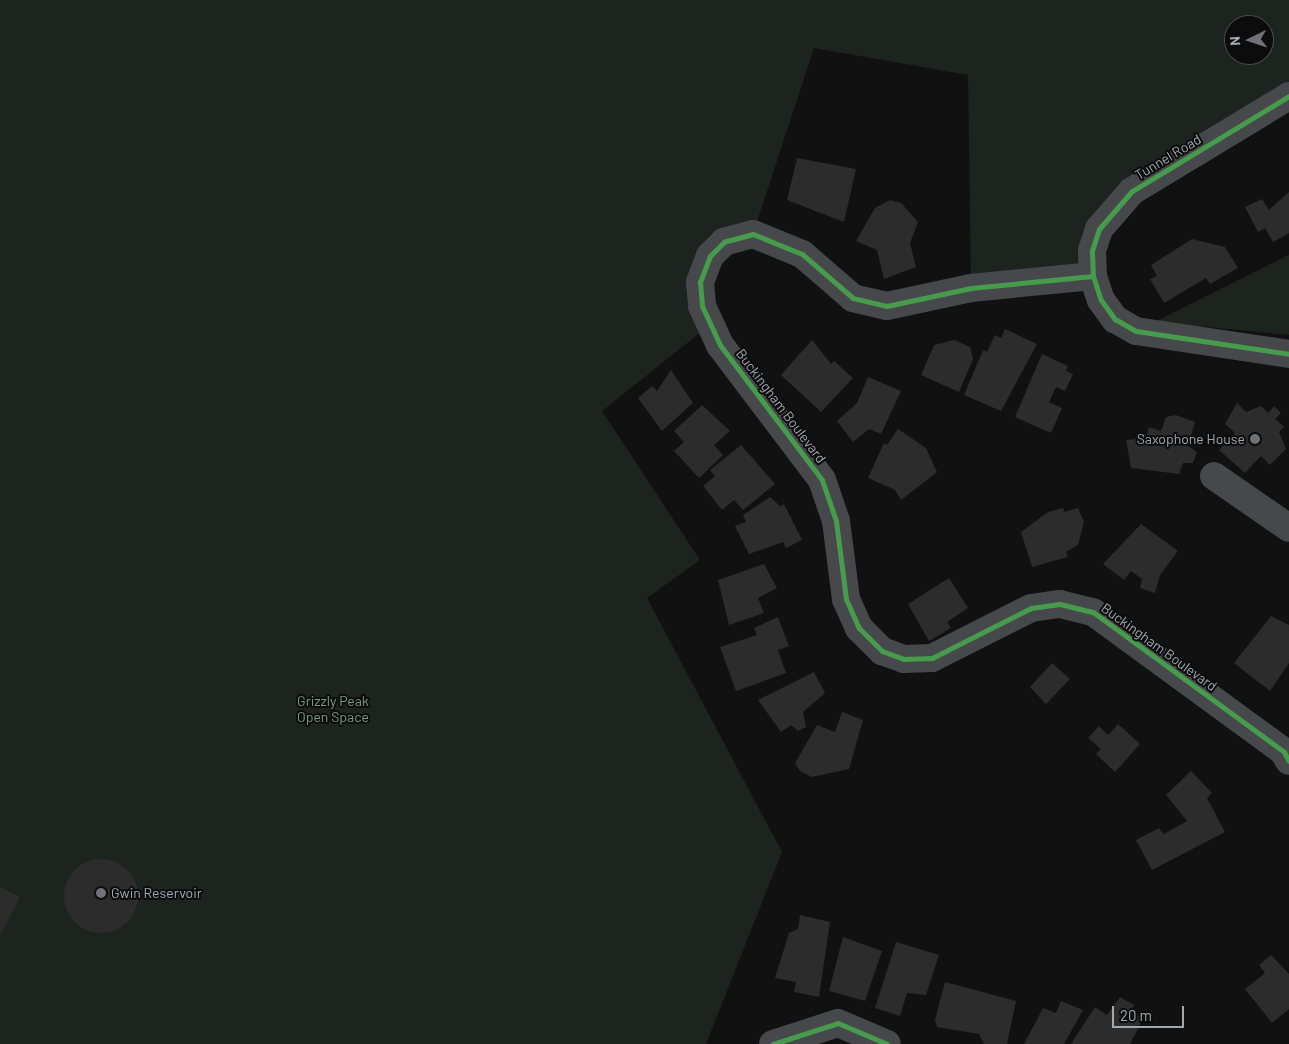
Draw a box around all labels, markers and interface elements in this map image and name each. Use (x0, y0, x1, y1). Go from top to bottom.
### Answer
north arrow (1224, 15, 1274, 65)
text: N (1226, 36, 1243, 46)
street label: Tunnel Road (1132, 131, 1204, 183)
street label: Buckingham Boulevard (733, 346, 829, 466)
place label: Saxophone House (1137, 431, 1245, 447)
marker: Saxophone House (1249, 433, 1261, 445)
street label: Buckingham Boulevard (1098, 599, 1220, 695)
park label: Grizzly Peak Open Space (297, 693, 369, 726)
place label: Gwin Reservoir (111, 885, 202, 901)
marker: Gwin Reservoir (95, 887, 107, 899)
scale bar (1114, 996, 1186, 1028)
text: 20 m (1120, 1006, 1152, 1024)

